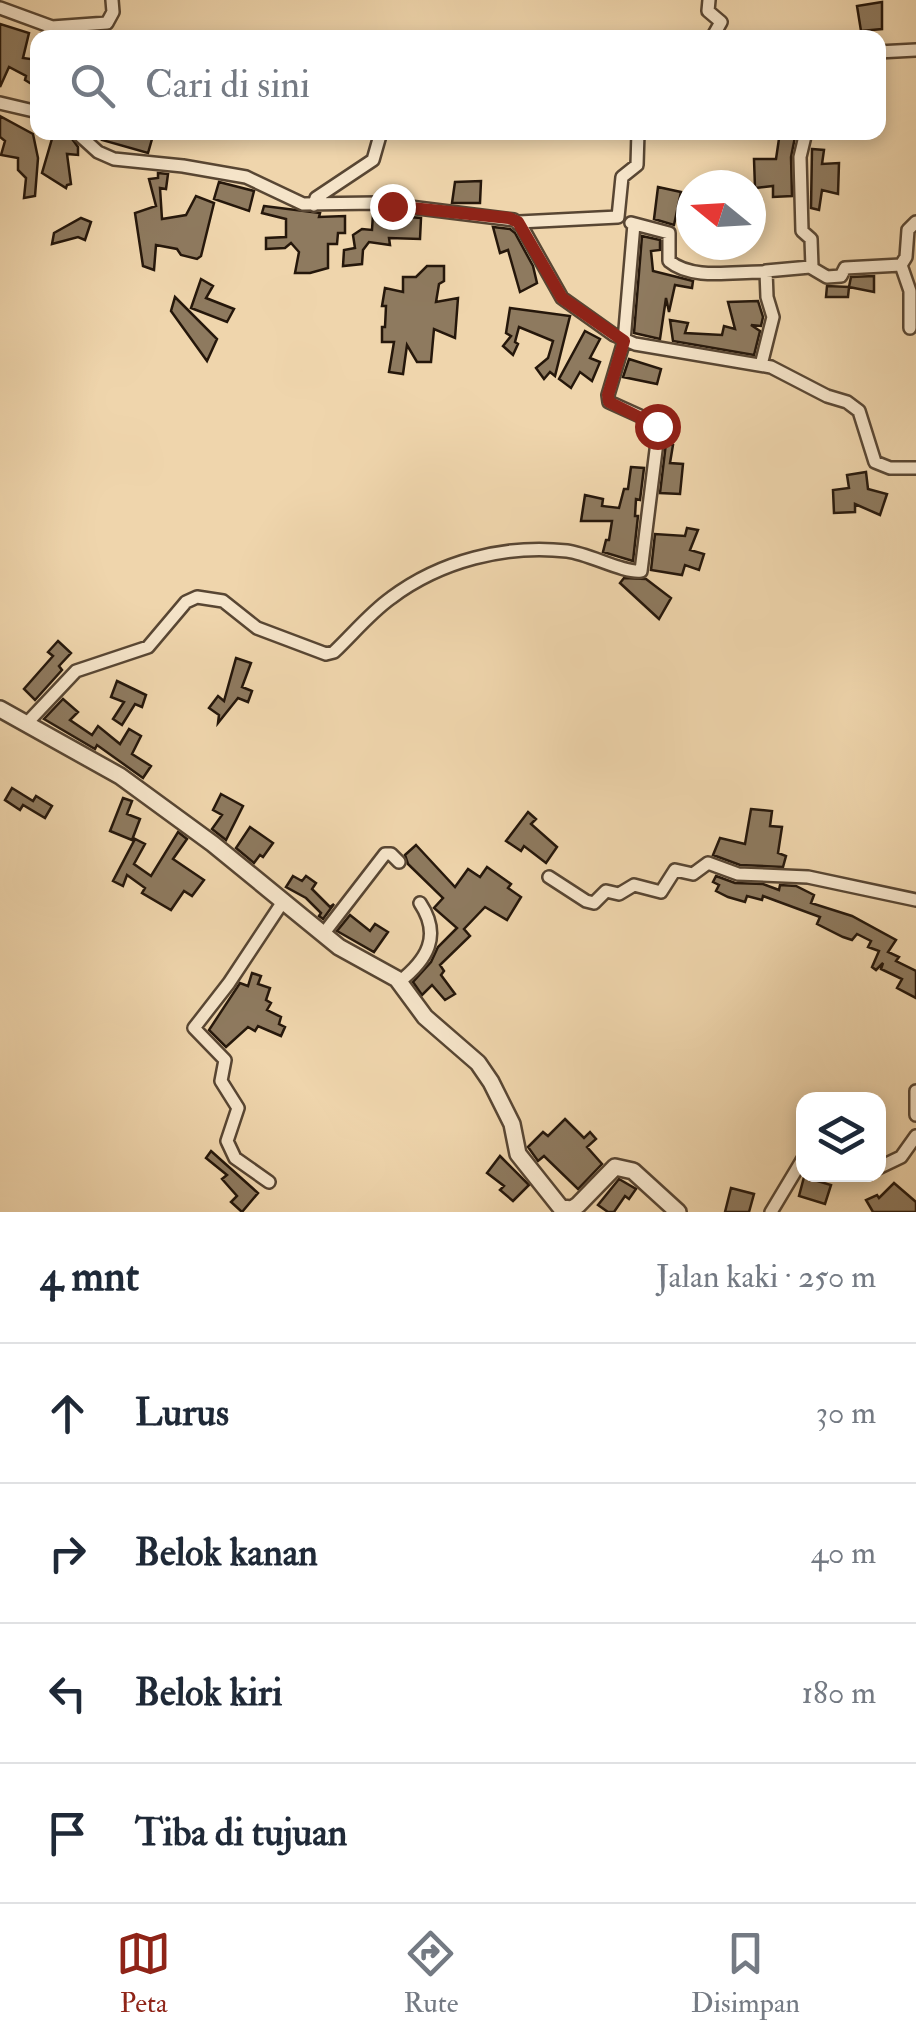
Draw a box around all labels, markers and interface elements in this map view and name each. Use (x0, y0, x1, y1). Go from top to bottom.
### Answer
search box (30, 30, 886, 140)
icon: search (65, 58, 120, 113)
text: Cari di sini (145, 61, 310, 109)
north arrow (676, 170, 766, 260)
route end (370, 184, 416, 230)
route start (635, 404, 681, 450)
map controls (796, 1092, 886, 1182)
button: layers (796, 1092, 886, 1182)
text: 4 mnt (40, 1251, 139, 1303)
text: Jalan kaki · 250 m (656, 1257, 876, 1297)
icon: ahead (40, 1386, 95, 1441)
text: Lurus (135, 1389, 229, 1437)
text: 30 m (816, 1393, 876, 1433)
icon: right (40, 1526, 95, 1581)
text: Belok kanan (135, 1529, 318, 1577)
text: 40 m (811, 1533, 876, 1573)
icon: left (40, 1666, 95, 1721)
text: Belok kiri (135, 1669, 282, 1717)
text: 180 m (802, 1673, 876, 1713)
icon: arrive (40, 1806, 95, 1861)
text: Tiba di tujuan (135, 1809, 347, 1857)
tab: Peta (116, 1926, 171, 2021)
tab: Rute (403, 1926, 458, 2021)
tab: Disimpan (691, 1926, 800, 2021)

